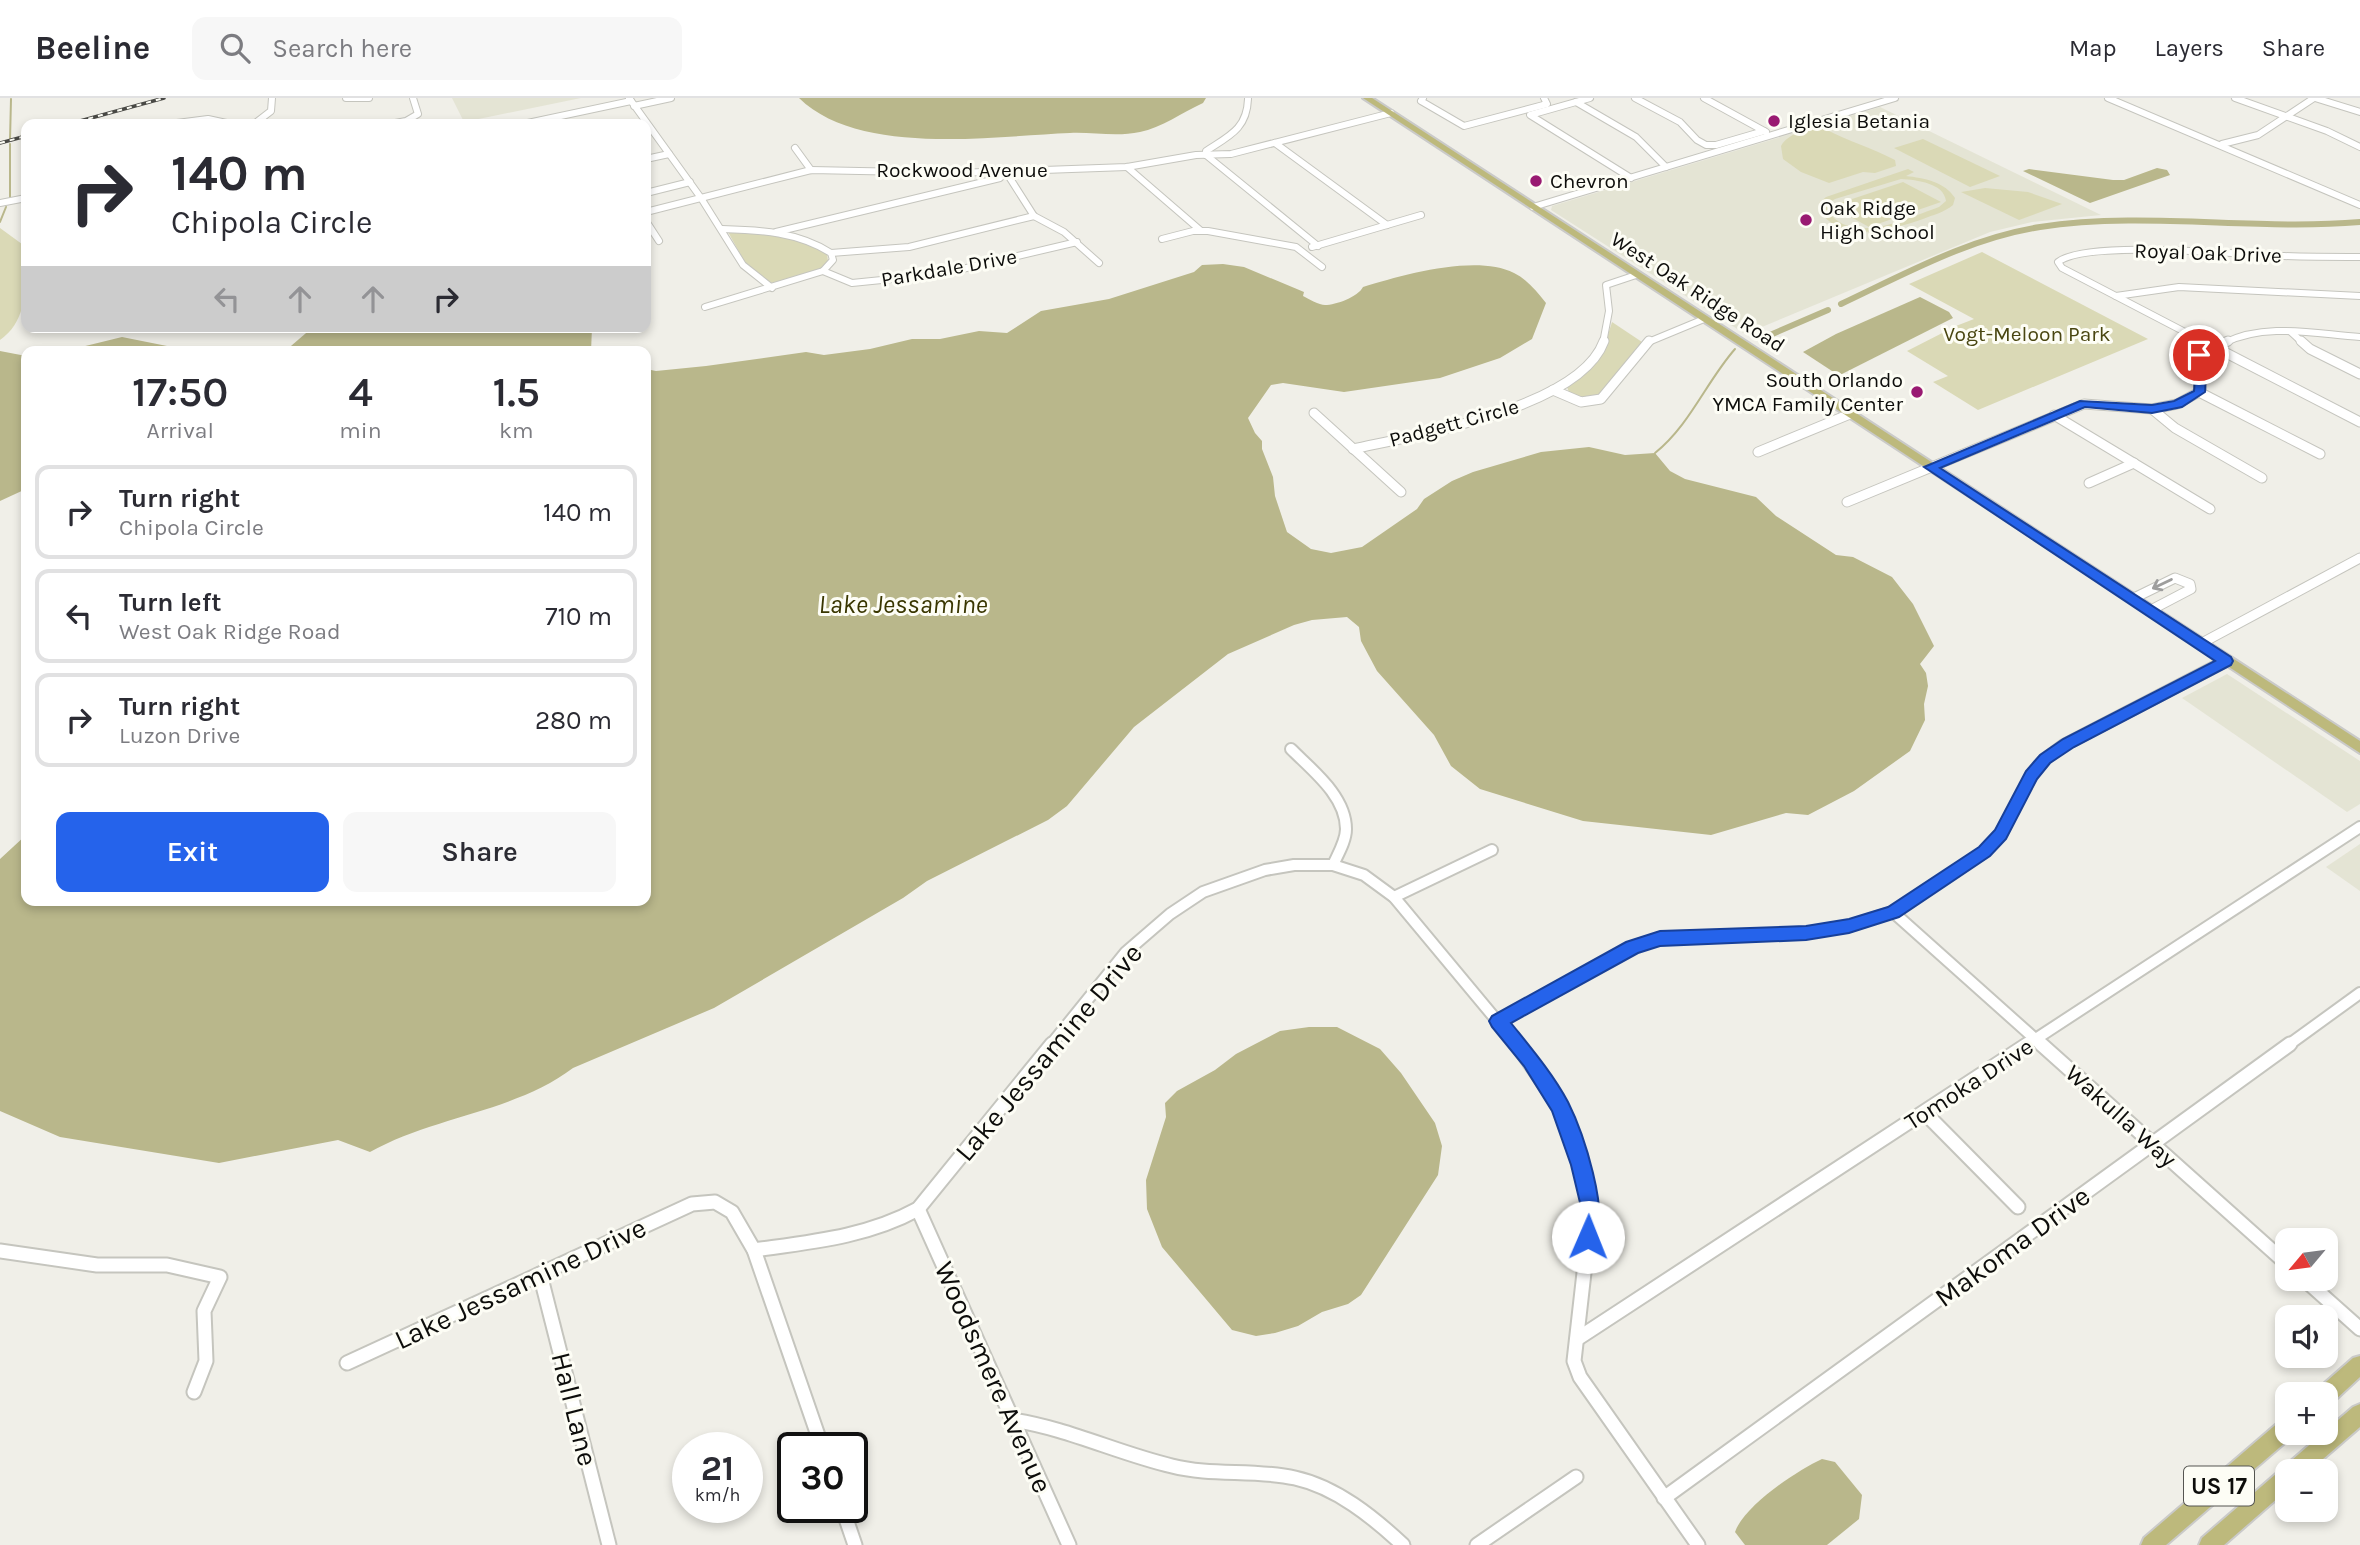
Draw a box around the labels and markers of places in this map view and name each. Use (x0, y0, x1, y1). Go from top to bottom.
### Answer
place label: Iglesia Betania (1788, 109, 1930, 133)
marker: Iglesia Betania (1766, 113, 1782, 129)
place label: Chevron (1550, 169, 1629, 193)
marker: Chevron (1528, 173, 1544, 189)
place label: Oak Ridge High School (1820, 196, 1935, 244)
marker: Oak Ridge High School (1798, 212, 1814, 228)
pin (2169, 325, 2229, 385)
place label: South Orlando YMCA Family Center (1713, 368, 1903, 416)
marker: South Orlando YMCA Family Center (1909, 384, 1925, 400)

